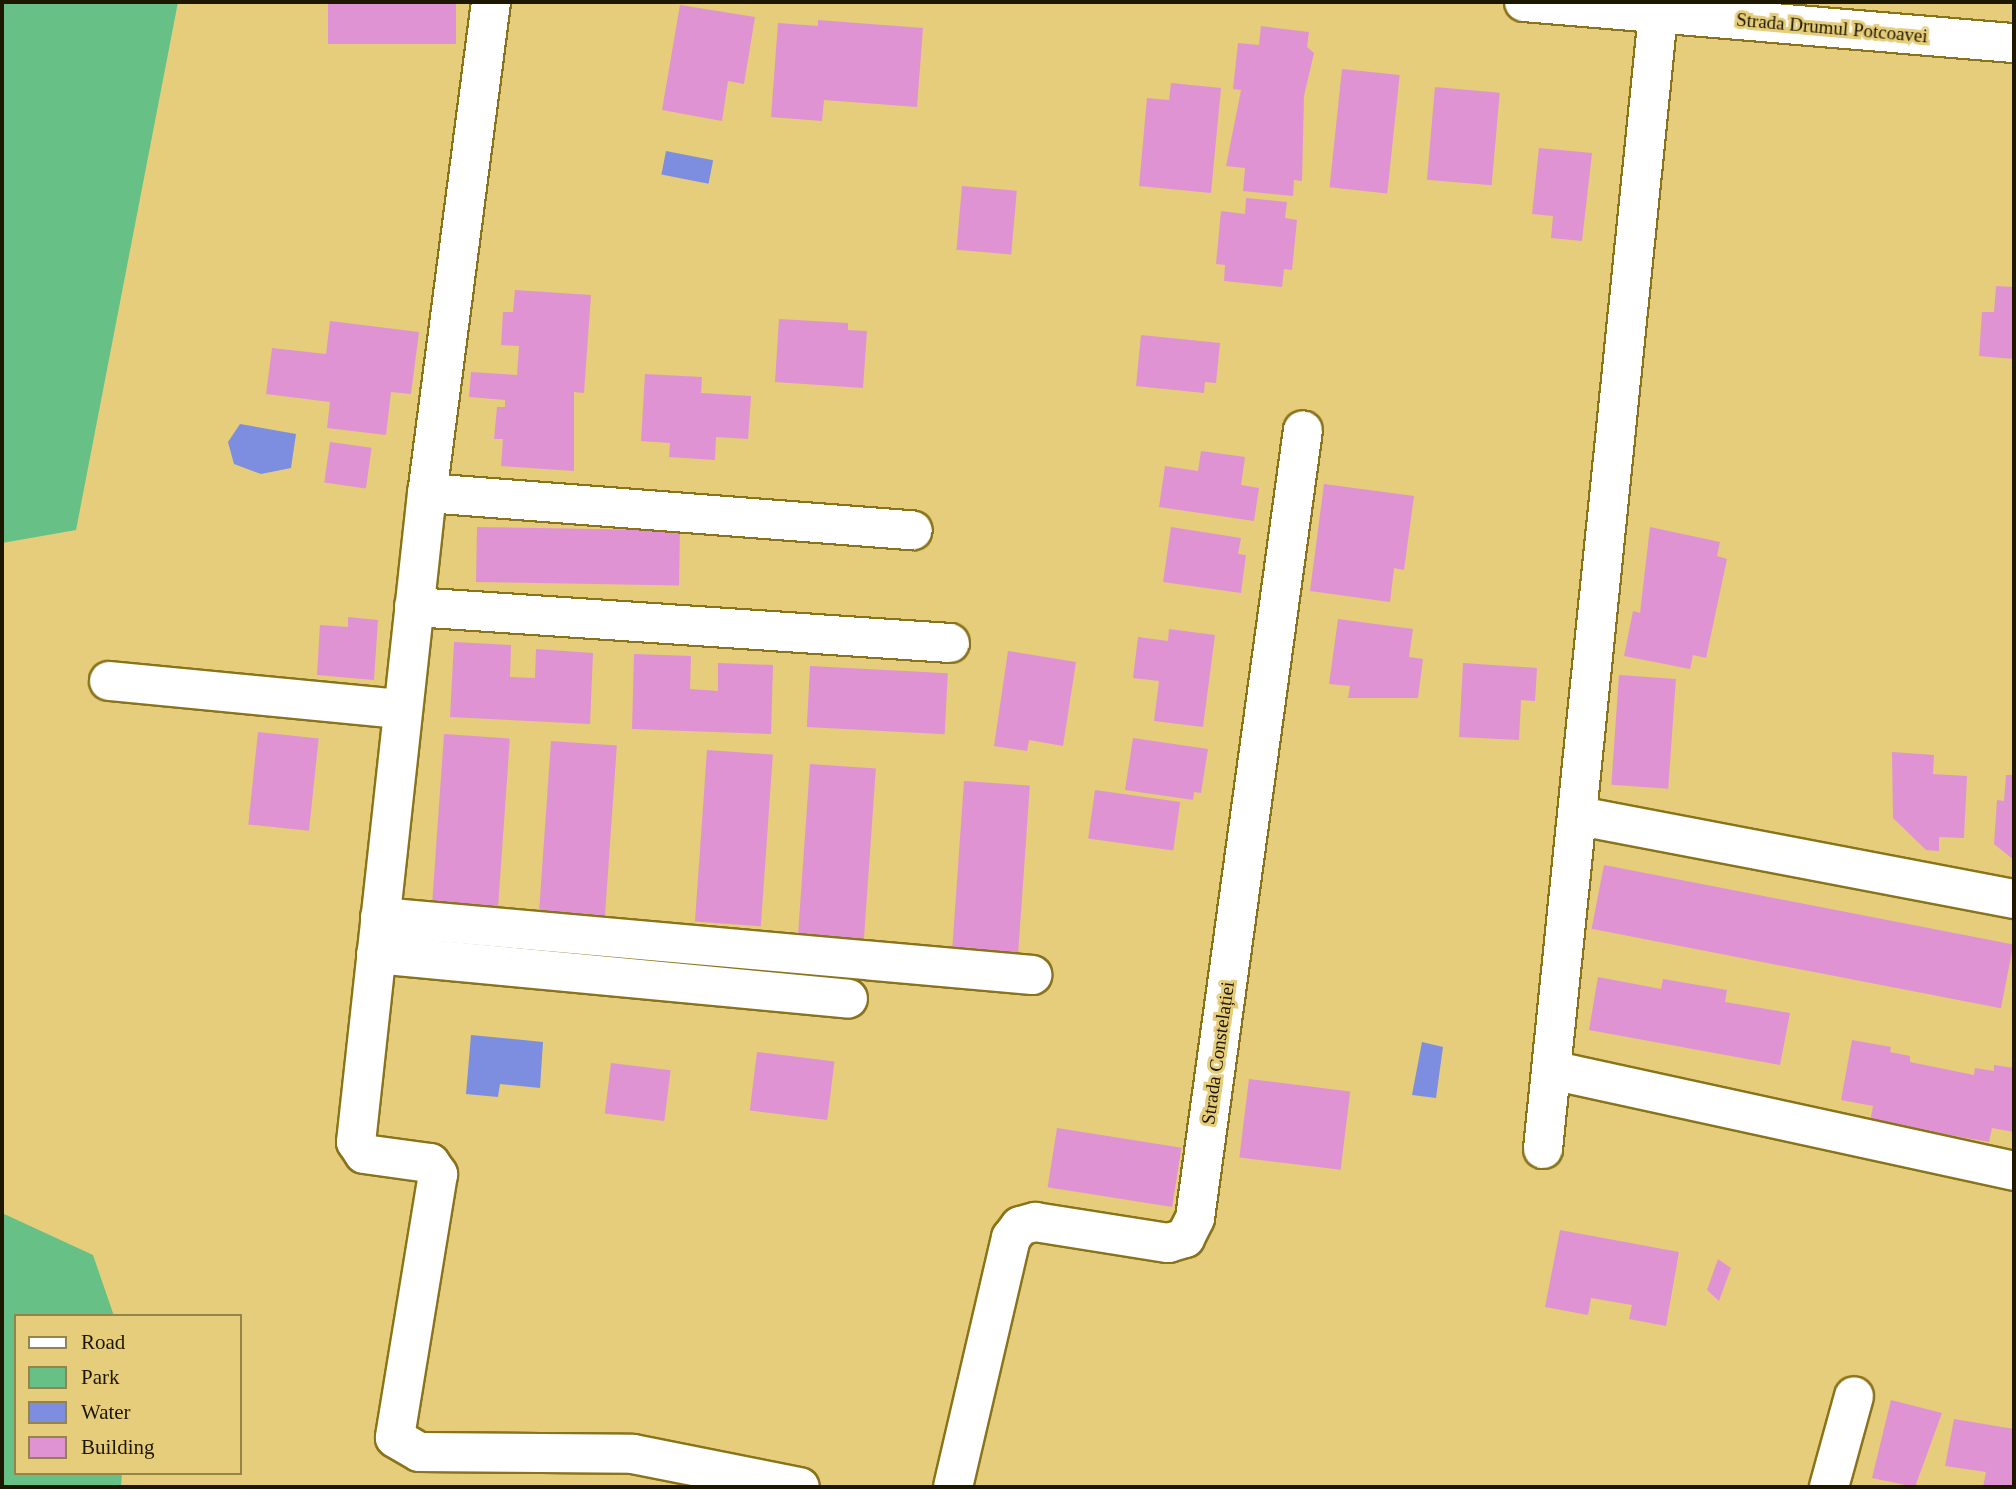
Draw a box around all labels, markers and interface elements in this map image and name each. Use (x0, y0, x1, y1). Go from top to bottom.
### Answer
street label: Strada Drumul Potcoavei (1735, 8, 1929, 48)
street label: Strada Constelației (1197, 980, 1239, 1126)
legend (14, 1314, 242, 1475)
text: Road (81, 1330, 125, 1354)
text: Park (81, 1365, 120, 1389)
text: Water (81, 1400, 131, 1424)
text: Building (81, 1435, 155, 1459)

